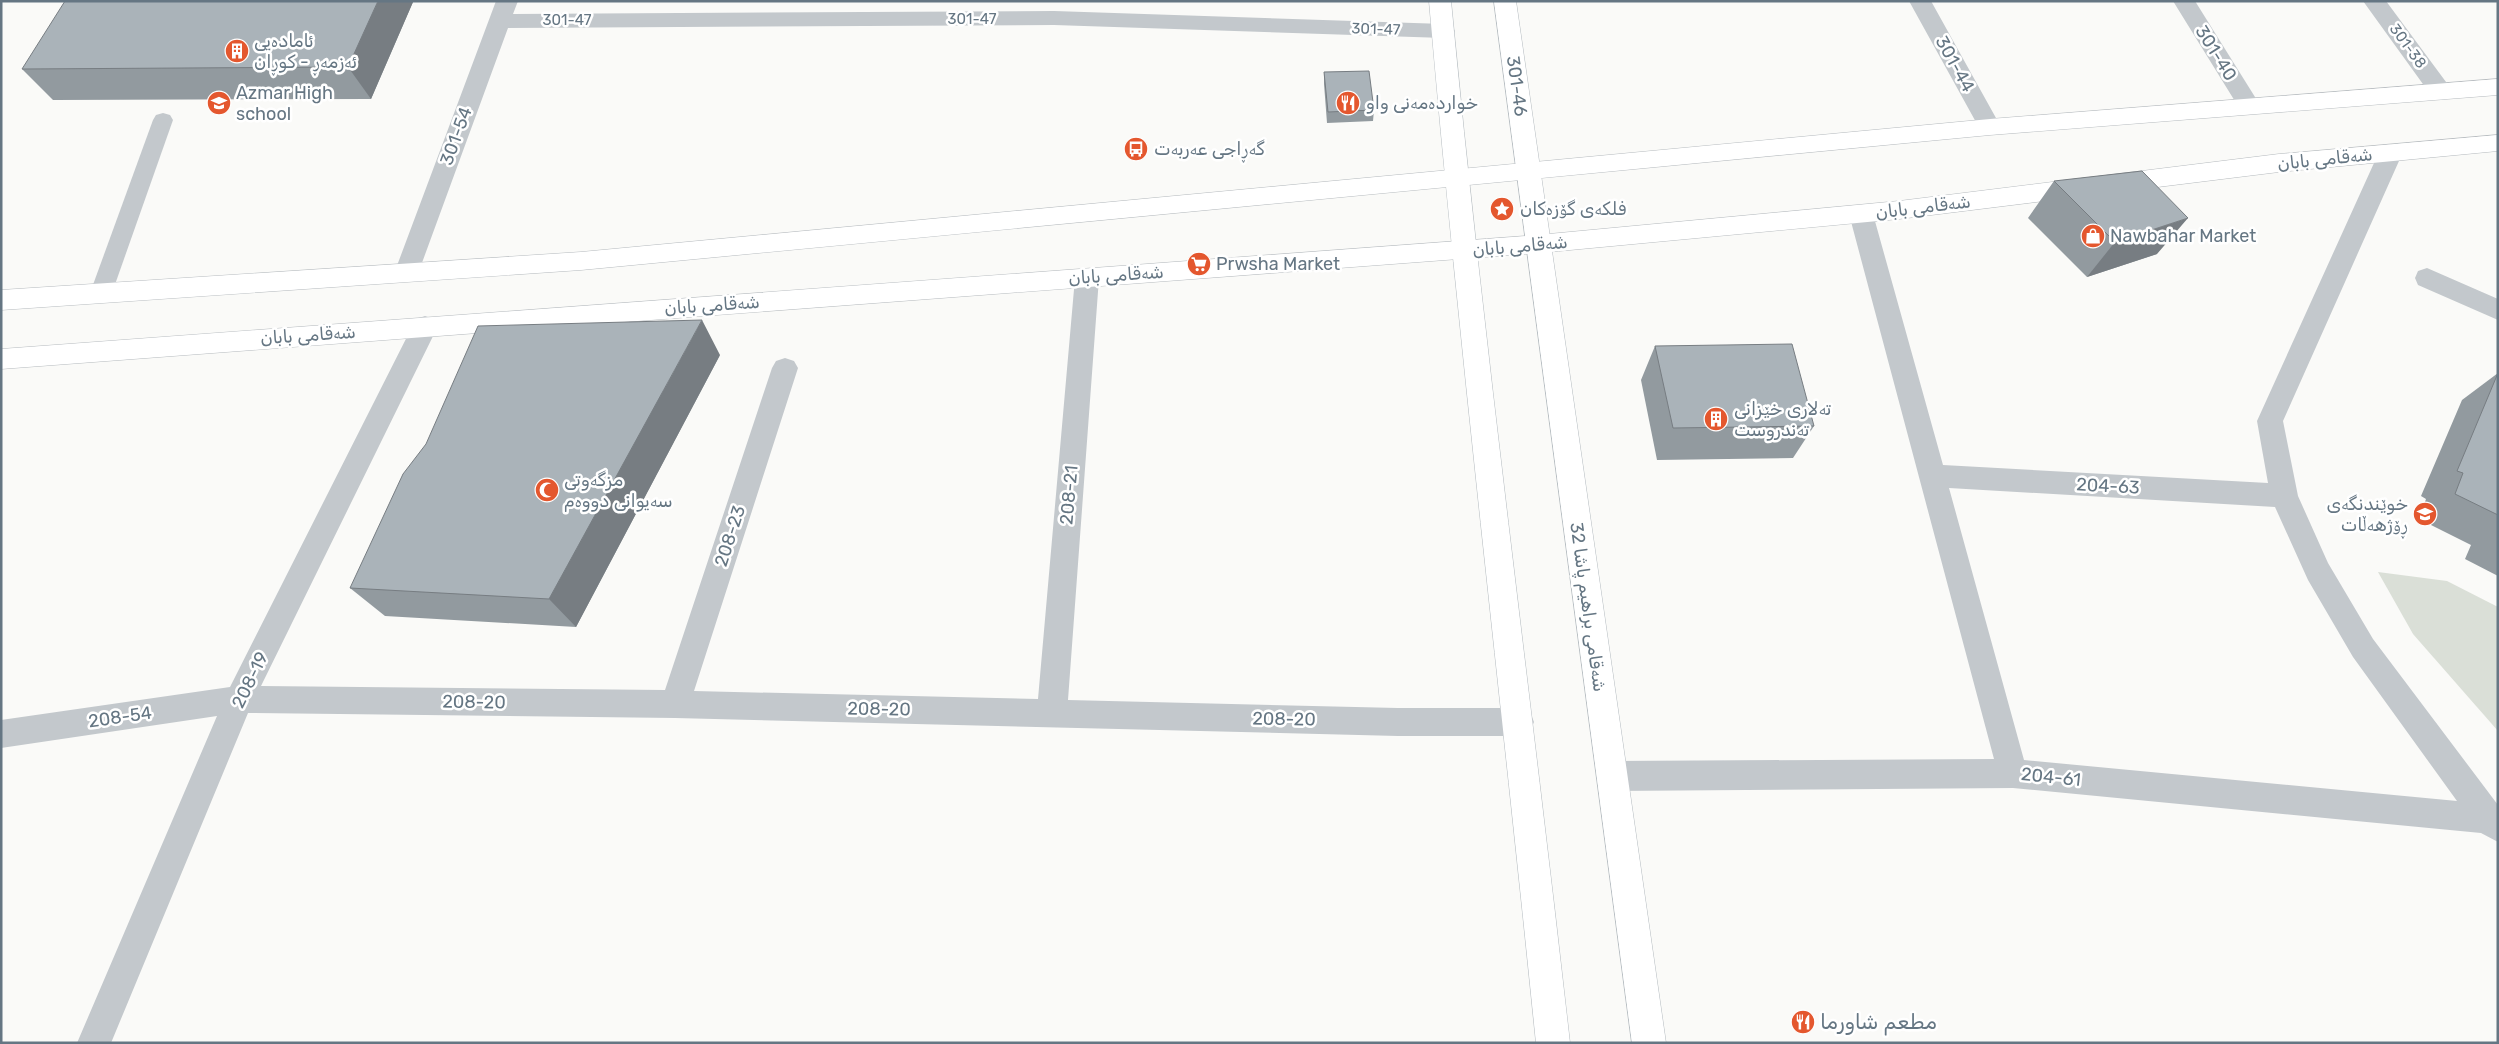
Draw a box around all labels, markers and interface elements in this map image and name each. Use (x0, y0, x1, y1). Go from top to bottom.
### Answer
street label: 301-47 (948, 10, 997, 28)
street label: 301-47 (543, 11, 592, 29)
street label: 301-47 (1351, 19, 1401, 39)
street label: 301-38 (2386, 20, 2430, 72)
street label: 301-40 (2190, 21, 2242, 85)
place label: ئامادەیی ئەزمەڕ - کوڕان (254, 30, 357, 76)
street label: 301-44 (1931, 32, 1979, 96)
building icon: ئامادەیی ئەزمەڕ - کوڕان (224, 38, 250, 64)
street label: 301-46 (1502, 54, 1532, 118)
place label: Azmar High school (236, 82, 333, 125)
school or university icon: Azmar High school (206, 90, 232, 116)
restaurant icon: خواردەمەنی واو (1335, 90, 1361, 116)
place label: خواردەمەنی واو (1366, 92, 1478, 114)
street label: 301-54 (435, 104, 477, 168)
bus stop icon: گەڕاجی عەربەت (1123, 136, 1149, 162)
place label: گەڕاجی عەربەت (1154, 138, 1265, 163)
street label: شەقامی بابان (2276, 143, 2374, 175)
street label: شەقامی بابان (1874, 190, 1972, 224)
place icon: فلکەی گۆزەکان (1489, 196, 1515, 222)
place label: فلکەی گۆزەکان (1520, 198, 1626, 220)
shop icon: Nawbahar Market (2080, 223, 2106, 249)
place label: Nawbahar Market (2110, 225, 2256, 247)
street label: شەقامی بابان (1471, 231, 1569, 261)
supermarket icon: Prwsha Market (1186, 251, 1212, 277)
place label: Prwsha Market (1216, 253, 1340, 275)
street label: شەقامی بابان (1068, 261, 1164, 289)
street label: شەقامی بابان (664, 291, 760, 319)
street label: شەقامی بابان (260, 321, 356, 349)
place label: تەلاری خێزانی تەندروست (1734, 398, 1832, 441)
building icon: تەلاری خێزانی تەندروست (1703, 406, 1729, 432)
street label: 208-21 (1055, 464, 1083, 526)
place label: مزگەوتی سەیوانی دووەم (564, 469, 673, 512)
street label: 204-63 (2076, 473, 2140, 499)
mosque icon: مزگەوتی سەیوانی دووەم (534, 477, 560, 503)
place label: خوێندنگەی ڕۆژهەڵات (2326, 493, 2408, 539)
school or university icon: خوێندنگەی ڕۆژهەڵات (2412, 501, 2438, 527)
street label: 208-23 (710, 503, 750, 569)
street label: شەقامی براهیم پاشا 32 (1564, 521, 1611, 693)
street label: 208-19 (227, 648, 273, 712)
street label: 208-20 (442, 690, 506, 714)
street label: 208-20 (847, 697, 911, 721)
street label: 208-54 (87, 702, 153, 732)
street label: 208-20 (1252, 707, 1316, 731)
street label: 204-61 (2020, 763, 2082, 791)
restaurant icon: مطعم شاورما (1790, 1009, 1816, 1035)
place label: مطعم شاورما (1820, 1009, 1937, 1036)

